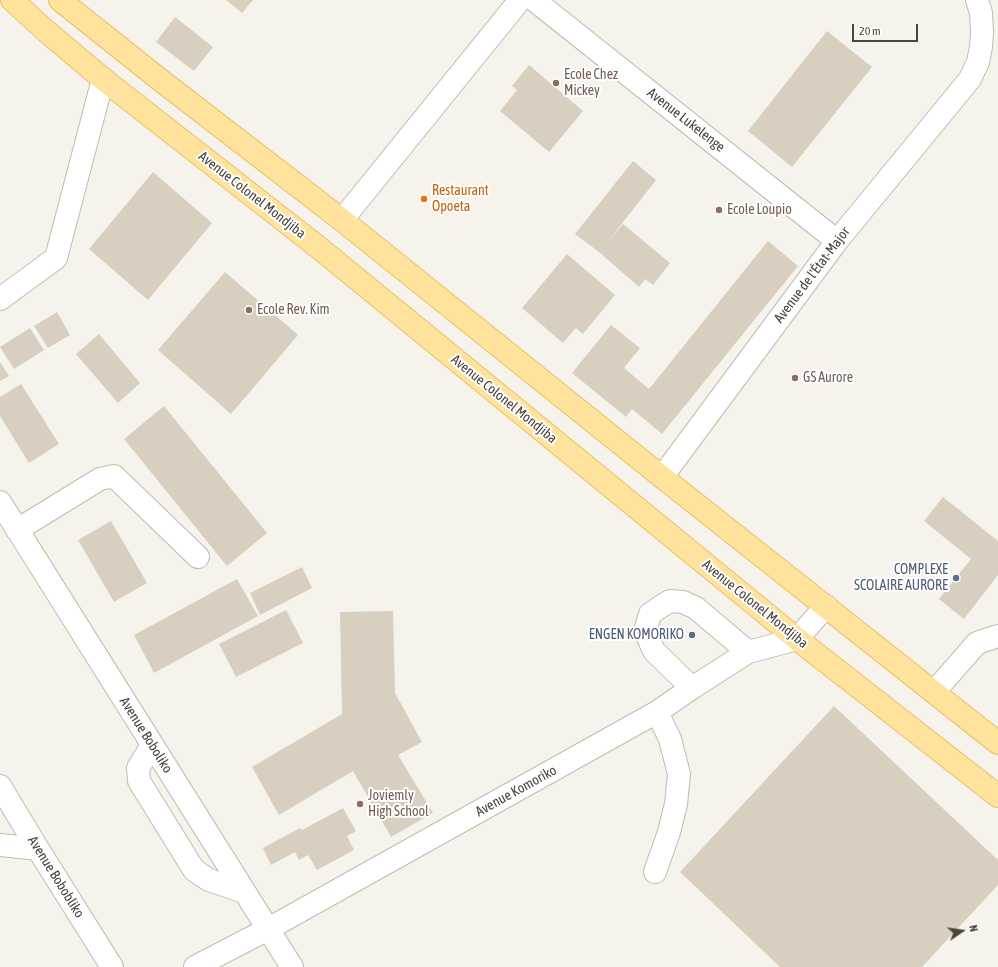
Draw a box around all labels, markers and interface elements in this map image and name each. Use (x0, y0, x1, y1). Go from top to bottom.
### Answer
scale bar (854, 16, 920, 42)
text: 20 m (859, 24, 881, 38)
place label: Ecole Chez Mickey (564, 67, 618, 100)
marker: Ecole Chez Mickey (551, 78, 561, 88)
street label: Avenue Lukelenge (644, 84, 728, 156)
street label: Avenue Colonel Mondjiba (195, 148, 309, 242)
place label: Restaurant Opoeta (432, 183, 489, 216)
marker: Restaurant Opoeta (419, 194, 429, 204)
place label: Ecole Loupio (727, 202, 792, 218)
marker: Ecole Loupio (714, 205, 724, 215)
street label: Avenue de l'État-Major (771, 224, 853, 326)
place label: Ecole Rev. Kim (257, 302, 330, 318)
marker: Ecole Rev. Kim (244, 305, 254, 315)
street label: Avenue Colonel Mondjiba (448, 351, 560, 447)
place label: GS Aurore (803, 370, 853, 386)
marker: GS Aurore (790, 373, 800, 383)
street label: Avenue Colonel Mondjiba (699, 556, 811, 652)
place label: COMPLEXE SCOLAIRE AURORE (854, 562, 948, 594)
marker: COMPLEXE SCOLAIRE AURORE (951, 573, 961, 583)
place label: ENGEN KOMORIKO (589, 627, 684, 643)
marker: ENGEN KOMORIKO (687, 630, 697, 640)
street label: Avenue Boboliko (116, 694, 176, 776)
street label: Avenue Komoriko (472, 762, 560, 820)
place label: Joviemly High School (368, 788, 429, 820)
marker: Joviemly High School (355, 799, 365, 809)
street label: Avenue Bobobliko (24, 833, 88, 921)
north arrow (942, 911, 982, 951)
text: N (967, 924, 980, 933)

